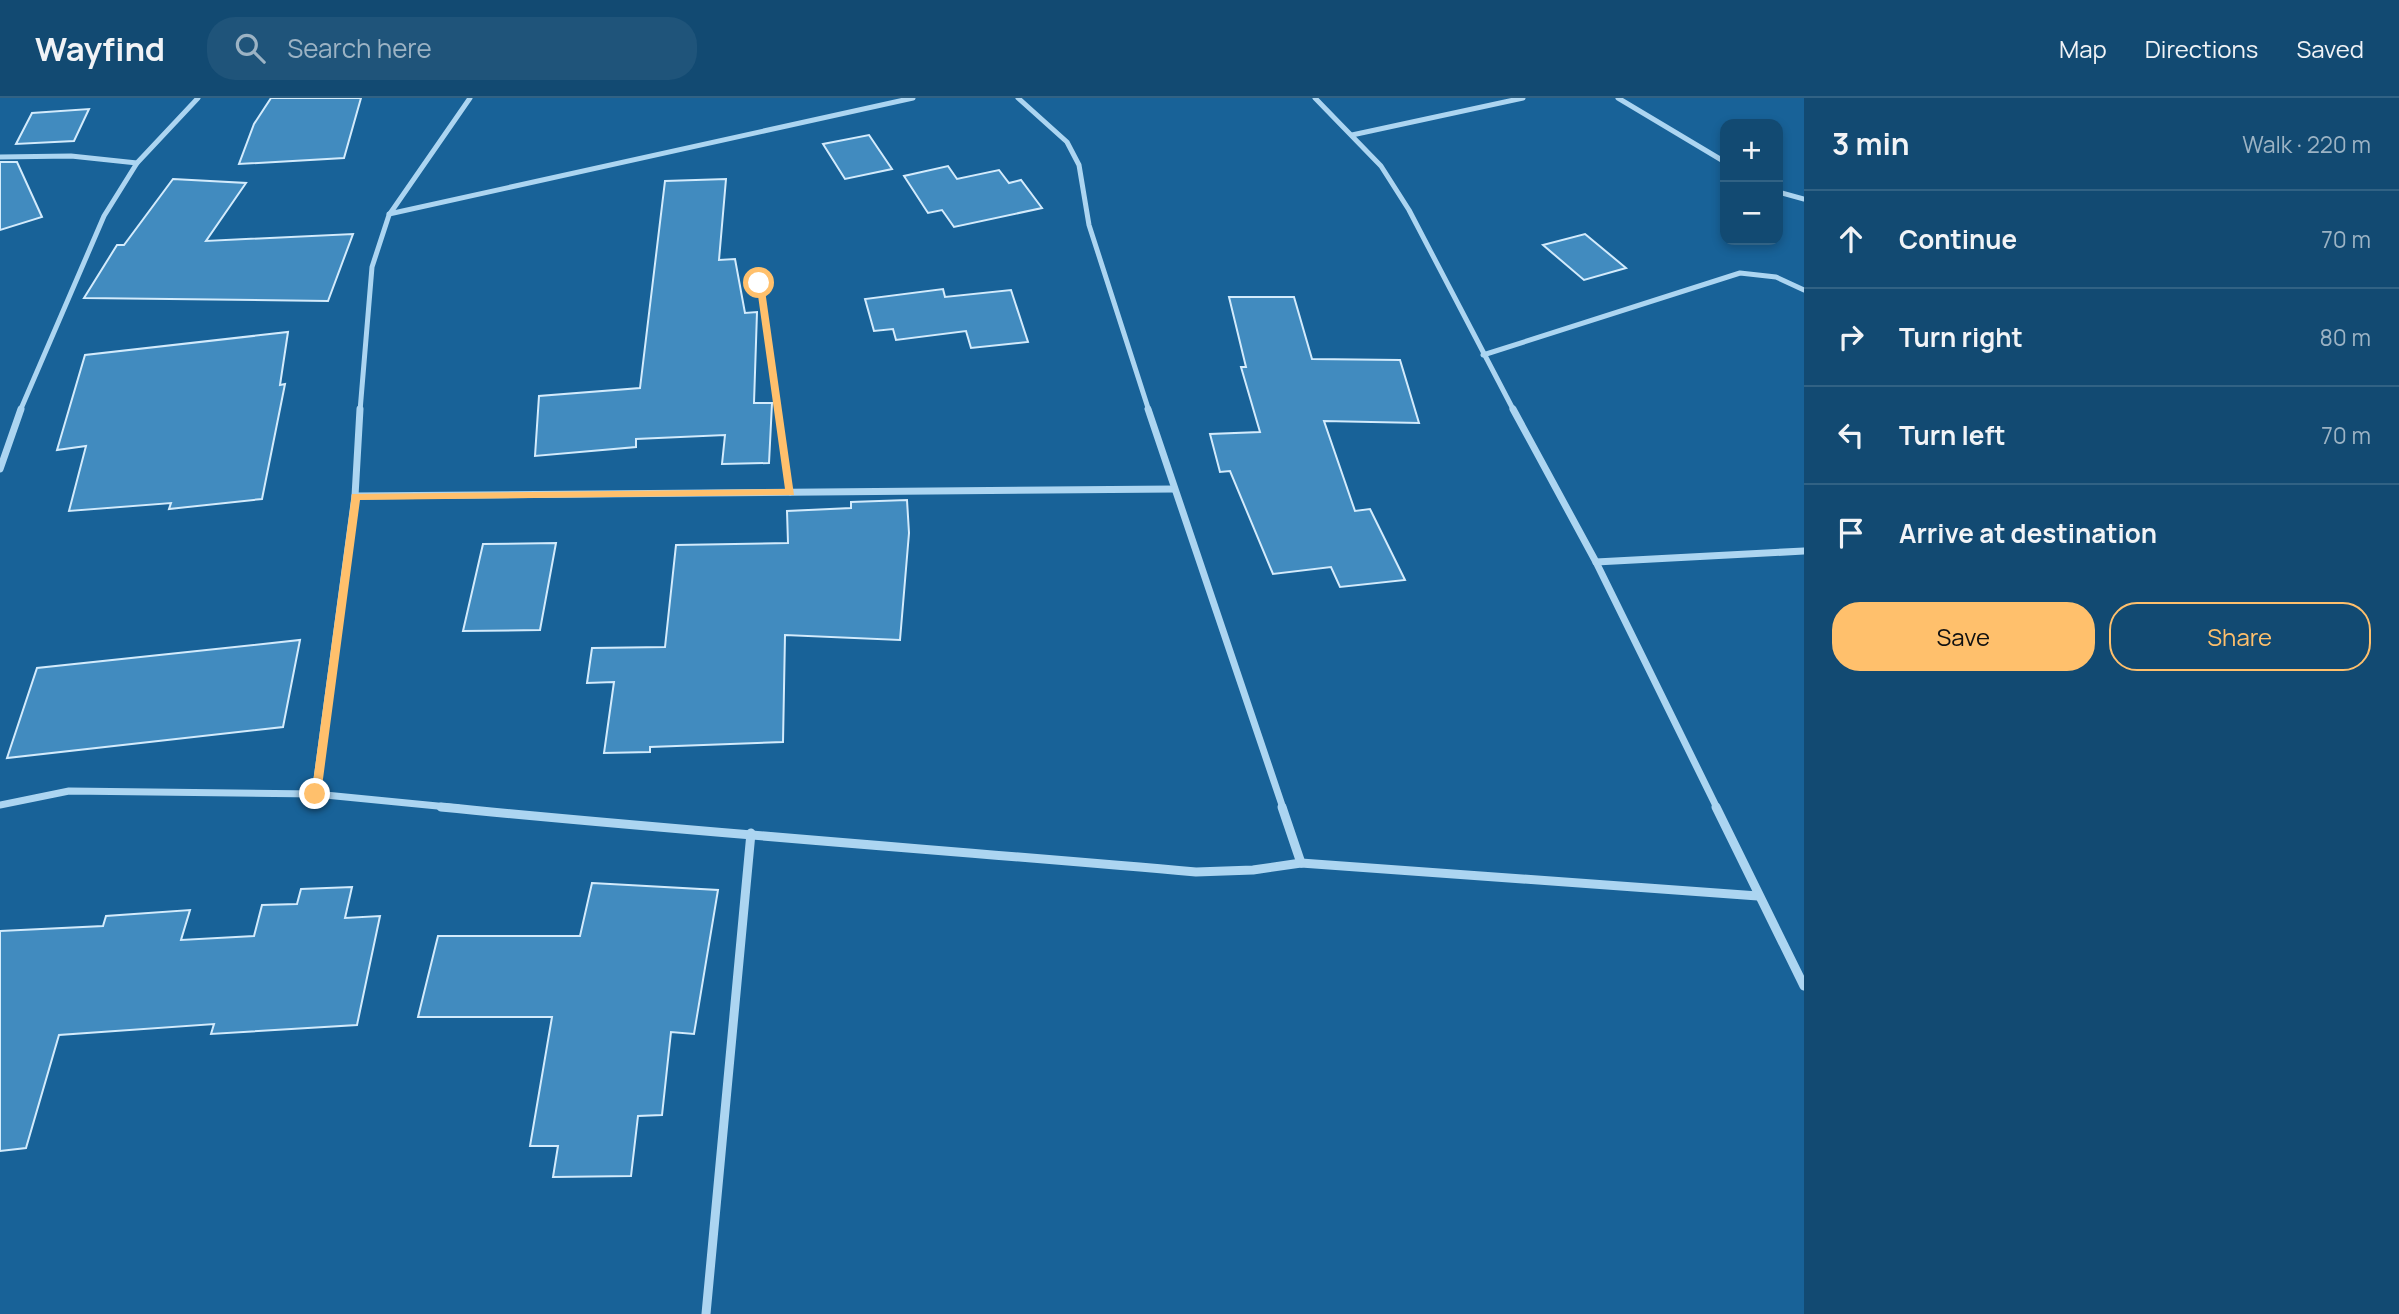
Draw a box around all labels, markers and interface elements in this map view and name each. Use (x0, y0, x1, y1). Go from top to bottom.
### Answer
search box (207, 17, 697, 80)
text: Wayfind (35, 26, 165, 71)
icon: search (231, 29, 269, 67)
text: Search here (287, 30, 432, 66)
text: Map (2059, 32, 2107, 65)
text: Directions (2145, 32, 2258, 65)
text: Saved (2296, 32, 2364, 65)
map controls (1720, 119, 1783, 245)
button: + (1720, 119, 1783, 182)
text: 3 min (1832, 123, 1910, 164)
text: Walk · 220 m (2242, 128, 2371, 160)
button: − (1720, 182, 1783, 245)
icon: ahead (1832, 220, 1870, 258)
text: Continue (1899, 221, 2017, 257)
text: 70 m (2321, 223, 2371, 255)
route start (743, 267, 774, 298)
icon: right (1832, 318, 1870, 356)
text: Turn right (1899, 319, 2023, 355)
text: 80 m (2320, 321, 2371, 353)
icon: left (1832, 416, 1870, 454)
text: Turn left (1899, 417, 2006, 453)
text: 70 m (2321, 419, 2371, 451)
icon: arrive (1832, 514, 1870, 552)
text: Arrive at destination (1899, 515, 2157, 551)
button: Save (1832, 602, 2095, 671)
button: Share (2109, 602, 2371, 671)
route end (299, 778, 330, 809)

